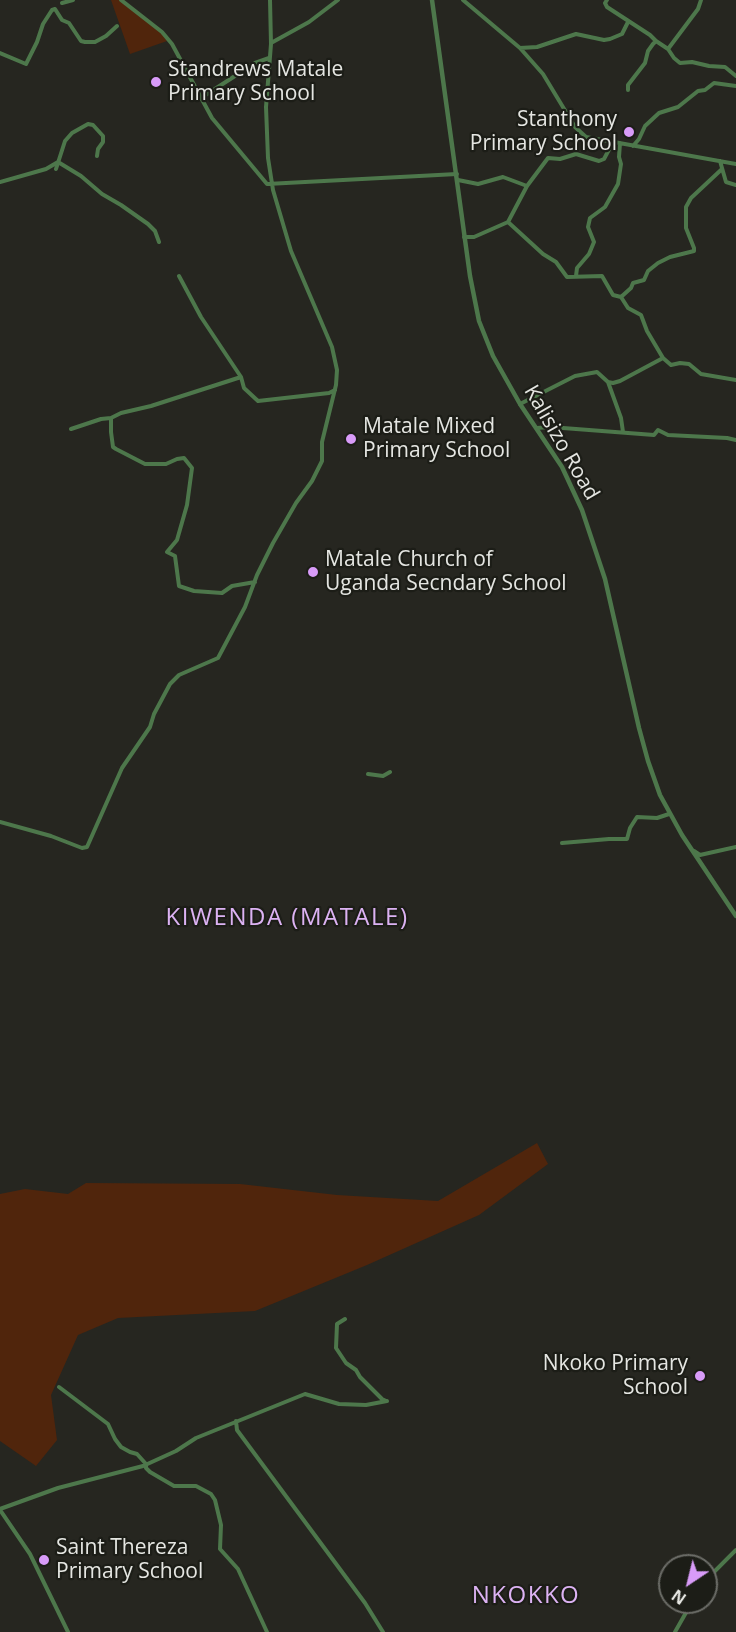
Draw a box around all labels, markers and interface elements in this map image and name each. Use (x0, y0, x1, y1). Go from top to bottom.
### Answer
place label: Standrews Matale Primary School (168, 57, 343, 107)
marker: Standrews Matale Primary School (149, 75, 163, 89)
place label: Stanthony Primary School (470, 107, 617, 157)
marker: Stanthony Primary School (622, 125, 636, 139)
street label: Kalisizo Road (518, 381, 604, 505)
place label: Matale Mixed Primary School (363, 414, 510, 464)
marker: Matale Mixed Primary School (344, 432, 358, 446)
place label: Matale Church of Uganda Secndary School (325, 547, 567, 597)
marker: Matale Church of Uganda Secndary School (306, 565, 320, 579)
district label: KIWENDA (MATALE) (166, 904, 408, 932)
place label: Nkoko Primary School (543, 1351, 688, 1401)
marker: Nkoko Primary School (693, 1369, 707, 1383)
place label: Saint Thereza Primary School (56, 1535, 203, 1585)
marker: Saint Thereza Primary School (37, 1553, 51, 1567)
north arrow (658, 1554, 718, 1614)
district label: NKOKKO (472, 1582, 580, 1610)
text: N (667, 1584, 690, 1610)

